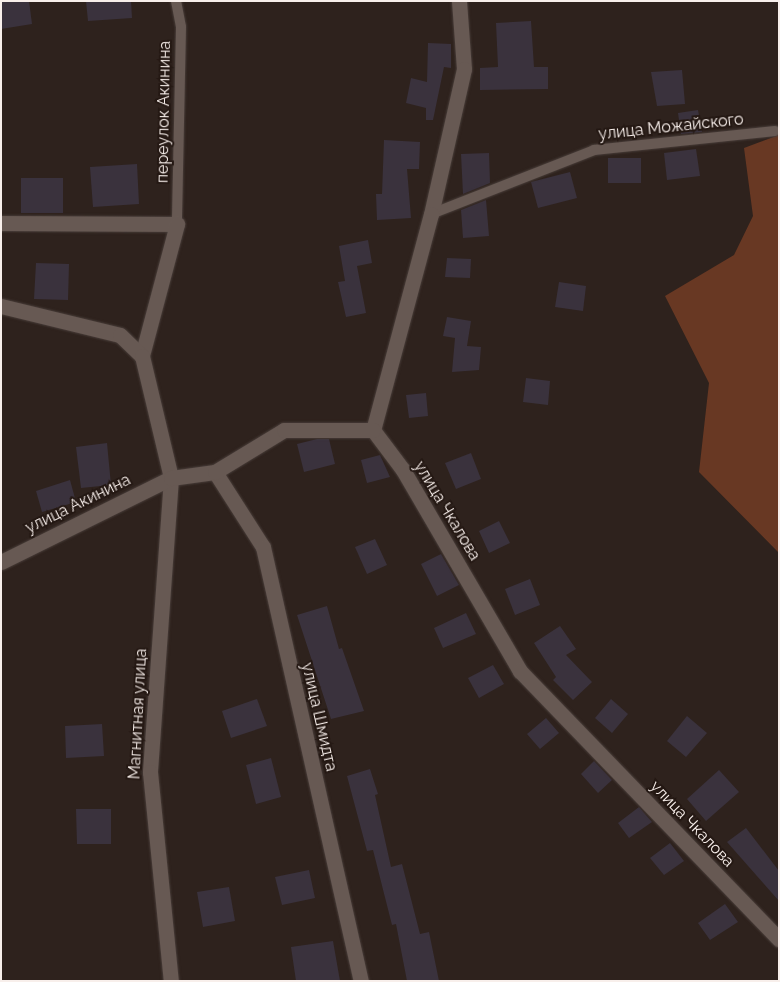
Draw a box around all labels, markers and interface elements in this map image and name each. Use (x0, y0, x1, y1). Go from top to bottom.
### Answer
street label: переулок Акинина (153, 40, 175, 184)
street label: улица Можайского (597, 110, 745, 144)
street label: улица Чкалова (410, 458, 484, 564)
street label: улица Акинина (22, 470, 134, 538)
street label: Магнитная улица (125, 648, 151, 780)
street label: улица Шмидта (297, 661, 341, 773)
street label: улица Чкалова (646, 777, 738, 871)

